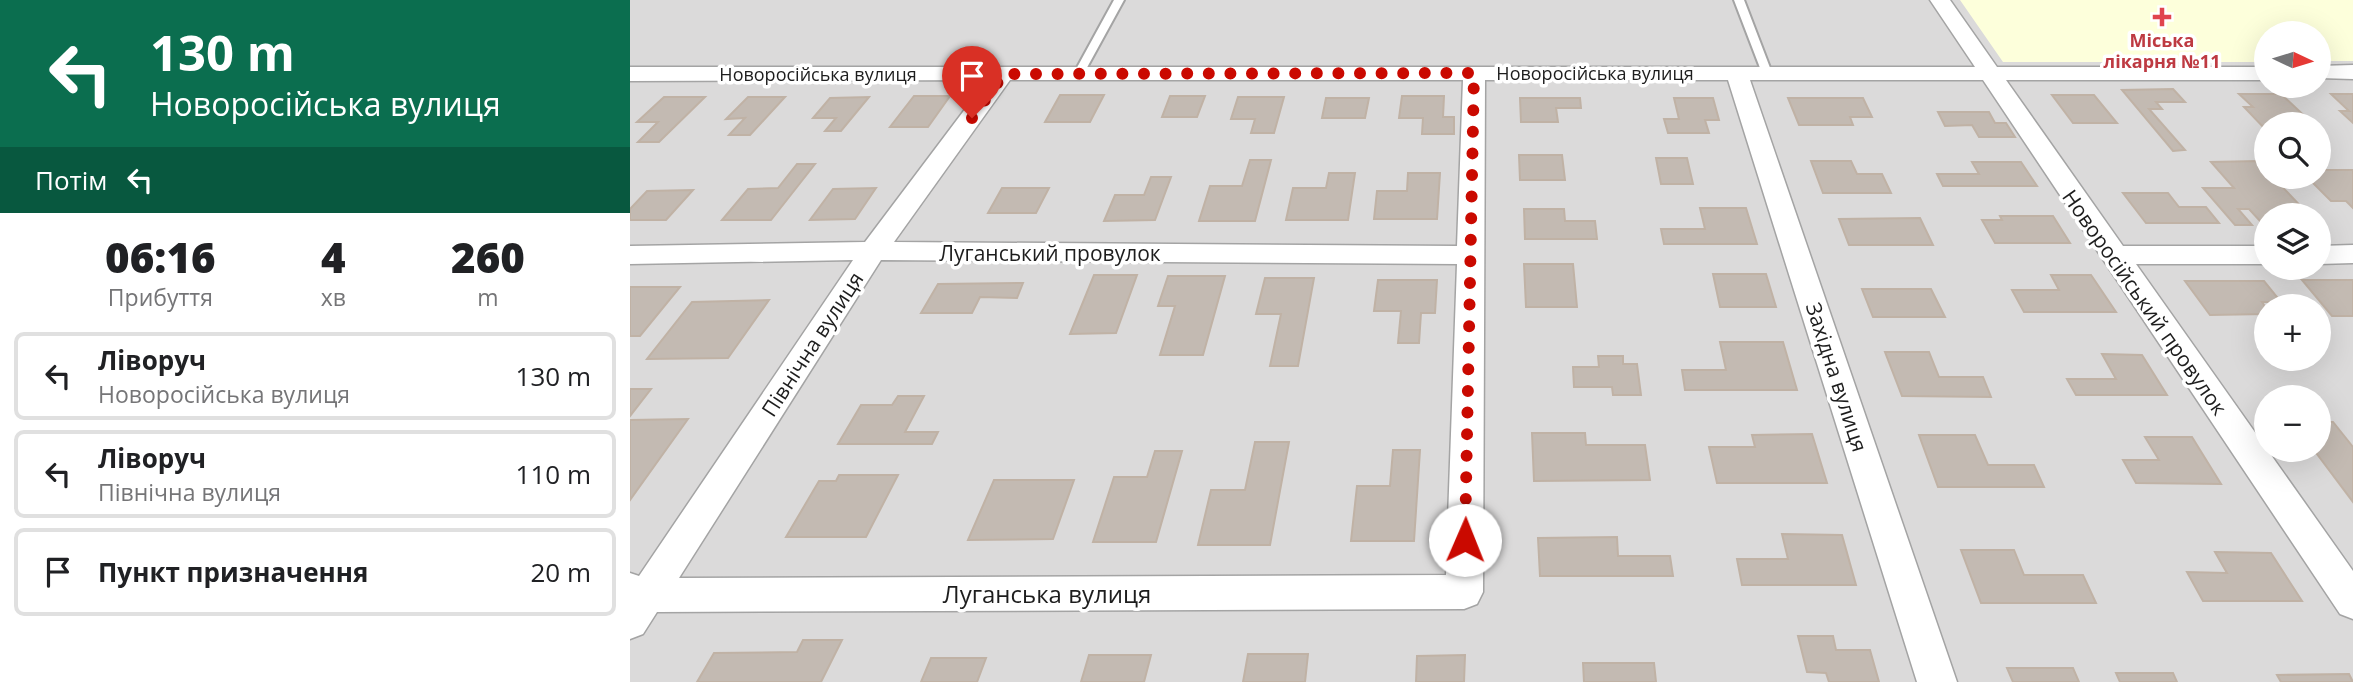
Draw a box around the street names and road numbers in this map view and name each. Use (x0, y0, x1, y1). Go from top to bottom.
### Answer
street label: Новоросійська вулиця (1496, 61, 1694, 85)
street label: Новоросійська вулиця (719, 62, 917, 86)
street label: Новоросійський провулок (2056, 184, 2234, 420)
street label: Луганський провулок (939, 239, 1161, 267)
street label: Північна вулиця (755, 266, 869, 422)
street label: Західна вулиця (1800, 299, 1874, 455)
street label: Луганська вулиця (943, 577, 1151, 610)

